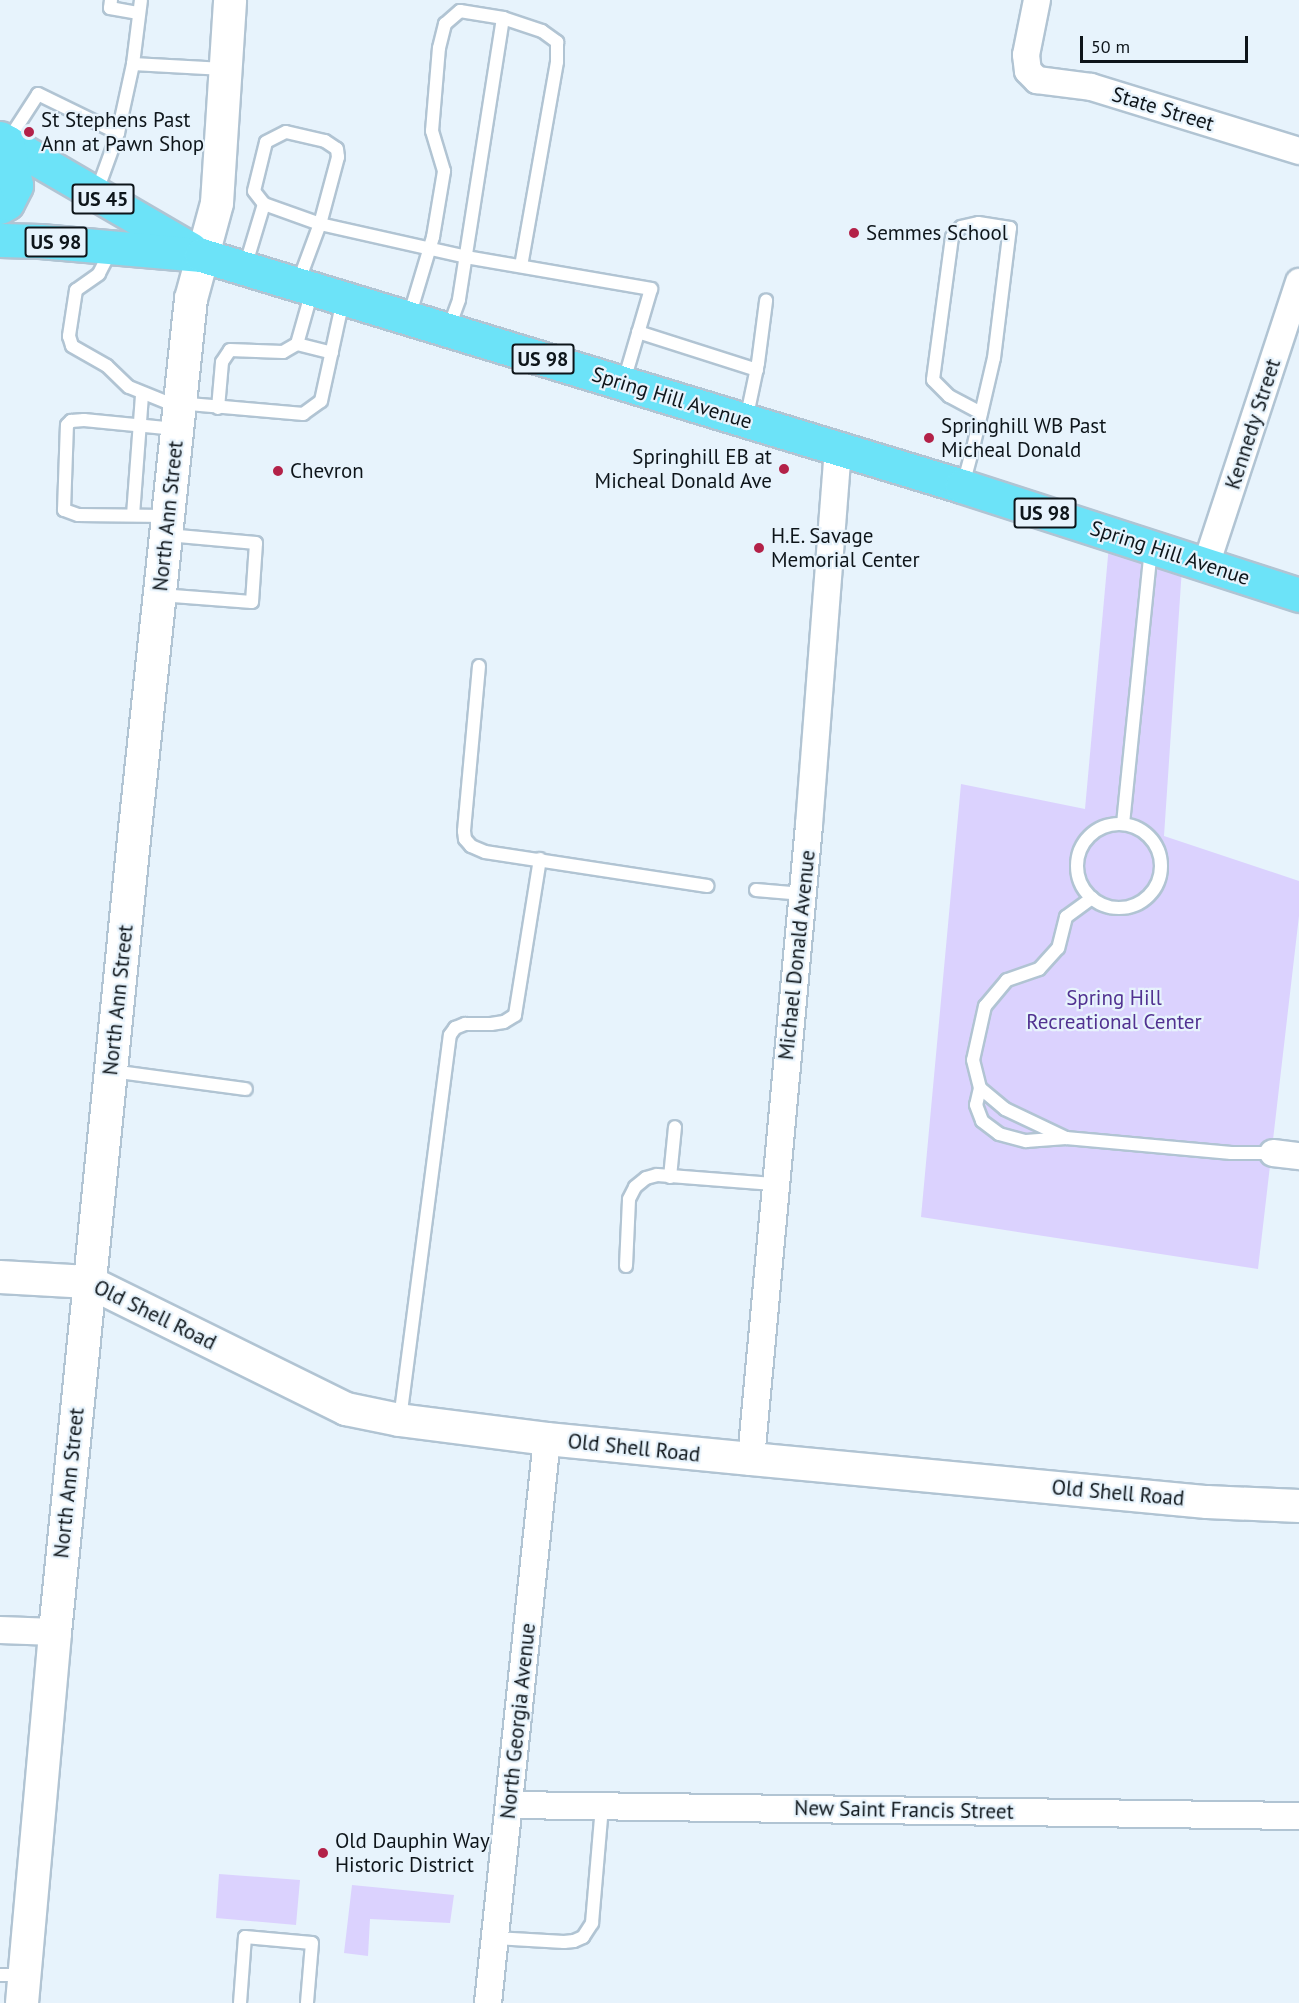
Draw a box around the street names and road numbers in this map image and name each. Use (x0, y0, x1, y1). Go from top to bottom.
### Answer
street label: State Street (1109, 82, 1217, 136)
road number: US 45 (72, 182, 134, 216)
road number: US 98 (25, 225, 88, 259)
road number: US 98 (512, 342, 574, 376)
street label: Kennedy Street (1220, 355, 1286, 493)
street label: Spring Hill Avenue (589, 362, 755, 434)
street label: North Ann Street (148, 439, 188, 593)
road number: US 98 (1014, 496, 1076, 530)
street label: Spring Hill Avenue (1087, 515, 1253, 591)
street label: Michael Donald Avenue (773, 848, 821, 1062)
street label: North Ann Street (98, 923, 138, 1077)
street label: Old Shell Road (90, 1275, 220, 1355)
street label: North Ann Street (49, 1406, 89, 1560)
street label: Old Shell Road (567, 1429, 701, 1467)
street label: Old Shell Road (1051, 1475, 1185, 1511)
street label: North Georgia Avenue (495, 1621, 541, 1821)
street label: New Saint Francis Street (794, 1795, 1014, 1825)

